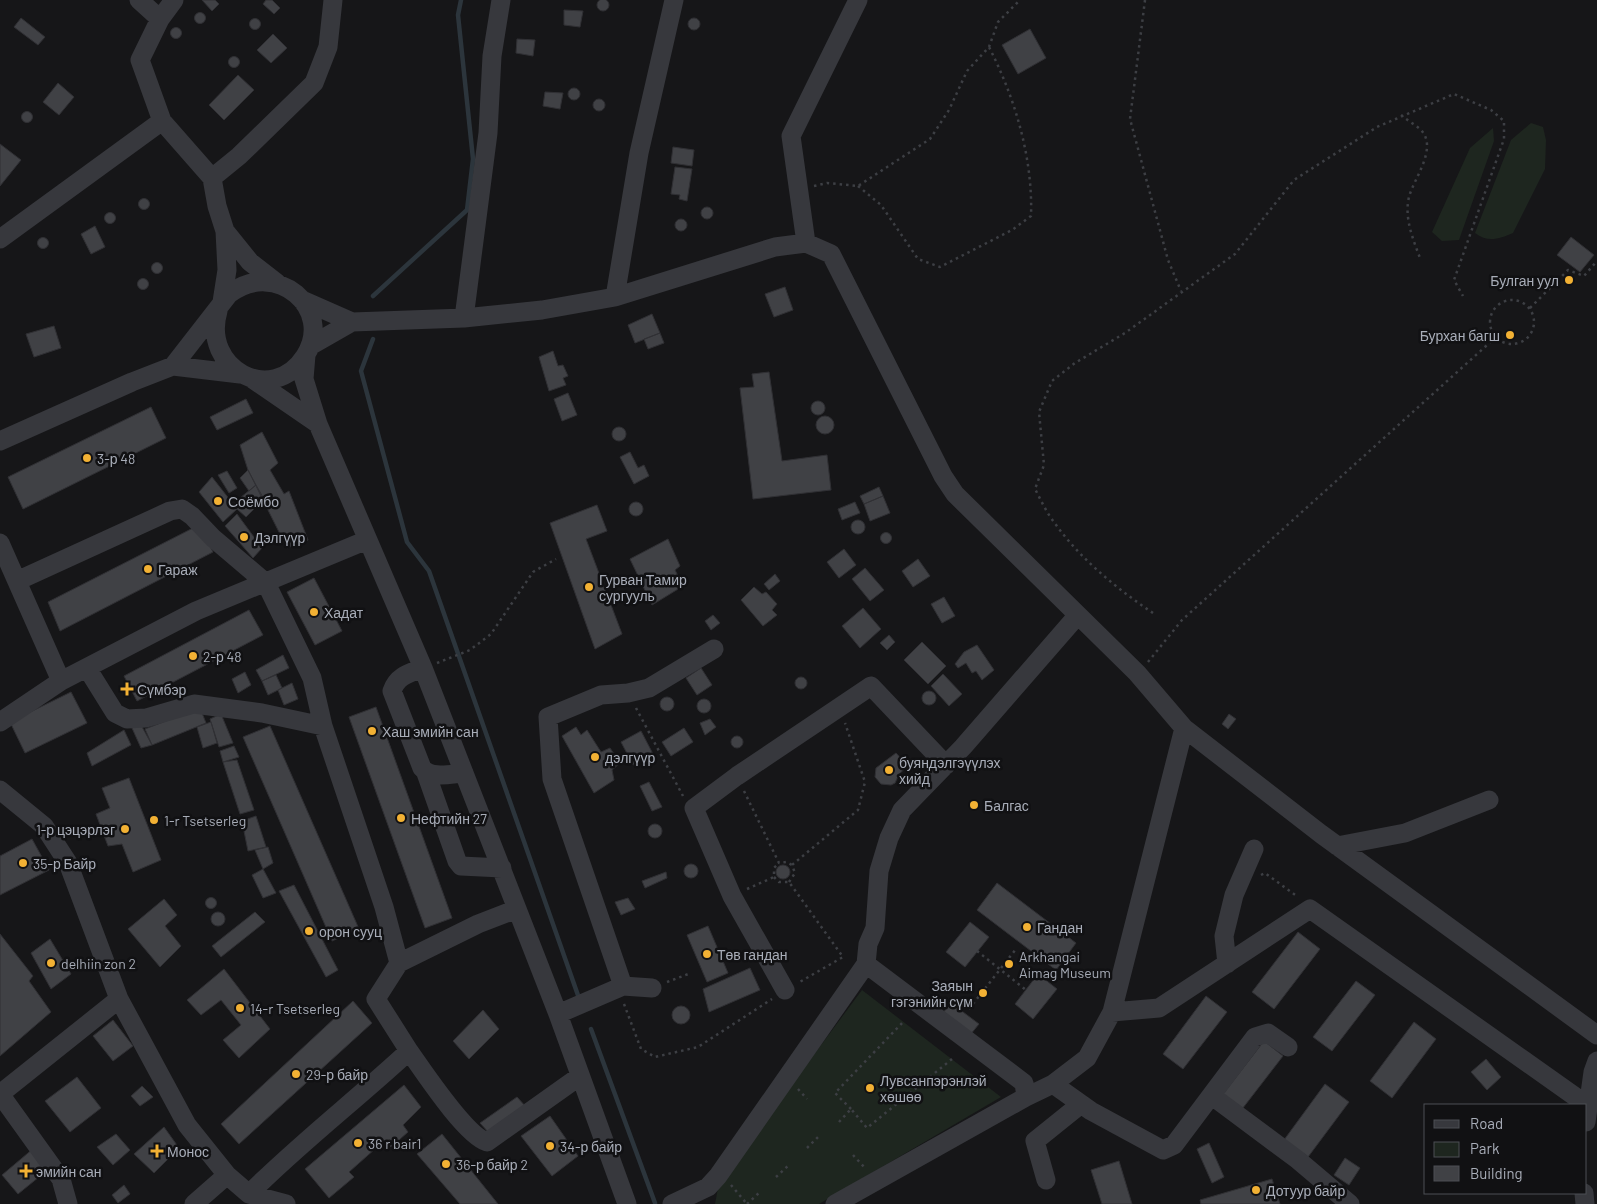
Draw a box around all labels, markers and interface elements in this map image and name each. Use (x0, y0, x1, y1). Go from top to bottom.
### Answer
place label: Булган уул (1490, 272, 1559, 289)
marker: Булган уул (1563, 274, 1575, 286)
place label: Бурхан багш (1420, 327, 1500, 344)
marker: Бурхан багш (1504, 329, 1516, 341)
place label: 3-р 48 (97, 450, 135, 467)
marker: 3-р 48 (81, 452, 93, 464)
place label: Соёмбо (228, 493, 279, 510)
marker: Соёмбо (212, 495, 224, 507)
place label: Дэлгүүр (254, 529, 306, 546)
marker: Дэлгүүр (238, 531, 250, 543)
place label: Гараж (158, 561, 198, 578)
marker: Гараж (142, 563, 154, 575)
place label: Гурван Тамир сургууль (599, 571, 687, 604)
marker: Гурван Тамир сургууль (583, 581, 595, 593)
place label: Хадат (324, 604, 364, 621)
marker: Хадат (308, 606, 320, 618)
place label: 2-р 48 (203, 648, 242, 665)
marker: 2-р 48 (187, 650, 199, 662)
place label: Сүмбэр (137, 681, 187, 698)
marker: Сүмбэр (121, 683, 133, 695)
place label: Хаш эмийн сан (382, 723, 479, 740)
marker: Хаш эмийн сан (366, 725, 378, 737)
place label: дэлгүүр (605, 749, 655, 766)
marker: дэлгүүр (589, 751, 601, 763)
place label: буяндэлгэүүлэх хийд (899, 754, 1001, 787)
marker: буяндэлгэүүлэх хийд (883, 764, 895, 776)
place label: Балгас (984, 797, 1029, 814)
marker: Балгас (968, 799, 980, 811)
place label: Нефтийн 27 (411, 810, 487, 827)
place label: 1-r Tsetserleg (164, 812, 246, 829)
marker: Нефтийн 27 (395, 812, 407, 824)
marker: 1-r Tsetserleg (148, 814, 160, 826)
place label: 1-р цэцэрлэг (36, 821, 115, 838)
marker: 1-р цэцэрлэг (119, 823, 131, 835)
place label: 35-р Байр (33, 855, 96, 872)
marker: 35-р Байр (17, 857, 29, 869)
place label: Гандан (1037, 919, 1083, 936)
marker: Гандан (1021, 921, 1033, 933)
place label: орон сууц (319, 923, 382, 940)
marker: орон сууц (303, 925, 315, 937)
place label: Төв гандан (717, 946, 788, 963)
marker: Төв гандан (701, 948, 713, 960)
place label: Arkhangai Aimag Museum (1019, 948, 1111, 981)
place label: delhiin zon 2 (61, 955, 136, 972)
marker: delhiin zon 2 (45, 957, 57, 969)
marker: Arkhangai Aimag Museum (1003, 958, 1015, 970)
place label: Заяын гэгэнийн сүм (891, 977, 973, 1010)
marker: Заяын гэгэнийн сүм (977, 987, 989, 999)
place label: 14-r Tsetserleg (250, 1000, 340, 1017)
marker: 14-r Tsetserleg (234, 1002, 246, 1014)
place label: 29-р байр (306, 1066, 368, 1083)
marker: 29-р байр (290, 1068, 302, 1080)
place label: Лувсанпэрэнлэй хөшөө (880, 1072, 987, 1105)
marker: Лувсанпэрэнлэй хөшөө (864, 1082, 876, 1094)
legend (1424, 1104, 1587, 1194)
text: Road (1470, 1114, 1503, 1132)
place label: 36 r bair1 (368, 1135, 421, 1152)
marker: 36 r bair1 (352, 1137, 364, 1149)
place label: 34-р байр (560, 1138, 622, 1155)
text: Park (1470, 1139, 1500, 1157)
marker: 34-р байр (544, 1140, 556, 1152)
place label: Монос (167, 1143, 209, 1160)
marker: Монос (151, 1145, 163, 1157)
place label: 36-р байр 2 (456, 1156, 528, 1173)
marker: 36-р байр 2 (440, 1158, 452, 1170)
place label: эмийн сан (36, 1163, 101, 1180)
text: Building (1470, 1164, 1523, 1182)
marker: эмийн сан (20, 1165, 32, 1177)
place label: Дотуур байр (1266, 1182, 1345, 1199)
marker: Дотуур байр (1250, 1184, 1262, 1196)

